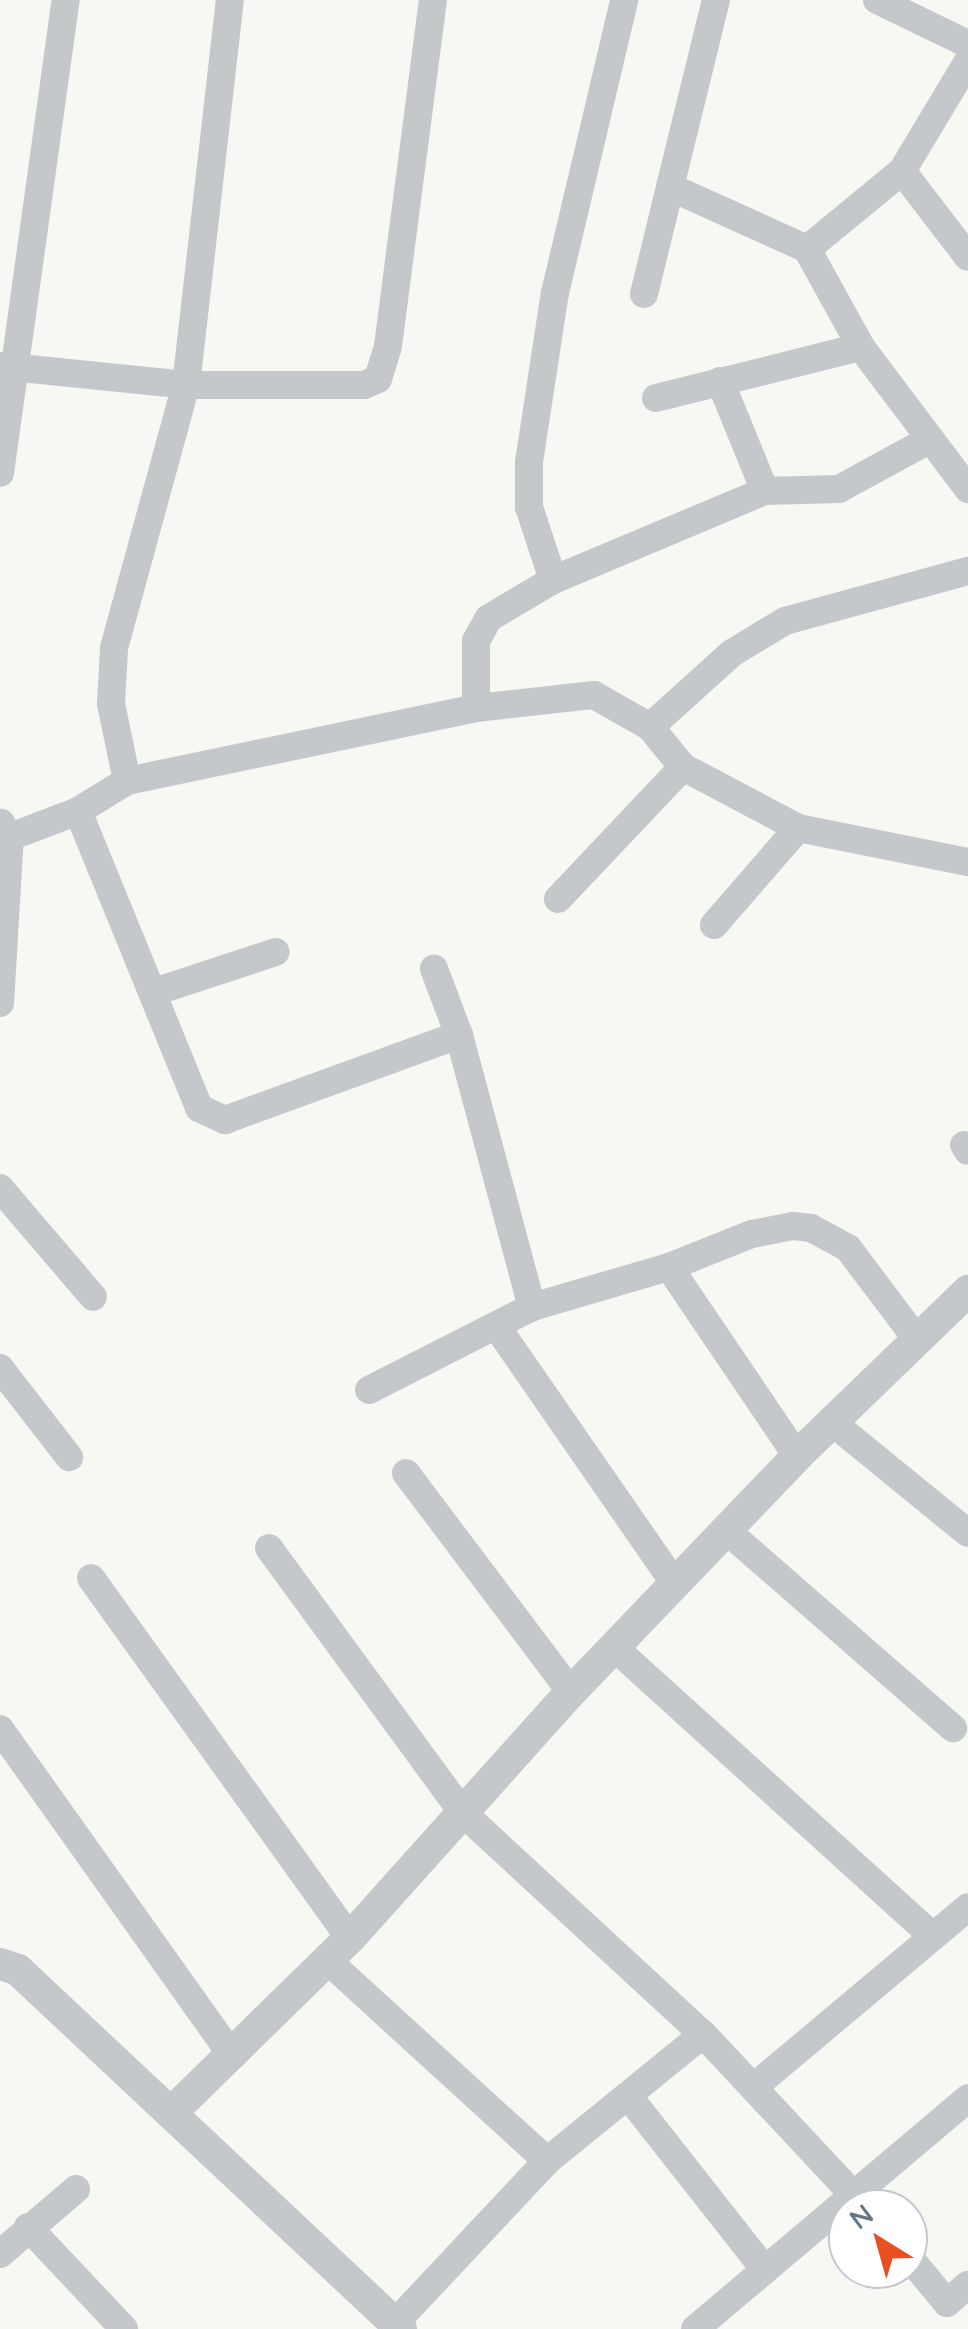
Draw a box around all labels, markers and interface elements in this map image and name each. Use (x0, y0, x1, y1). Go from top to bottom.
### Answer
north arrow (828, 2189, 928, 2289)
text: N (842, 2196, 880, 2236)

